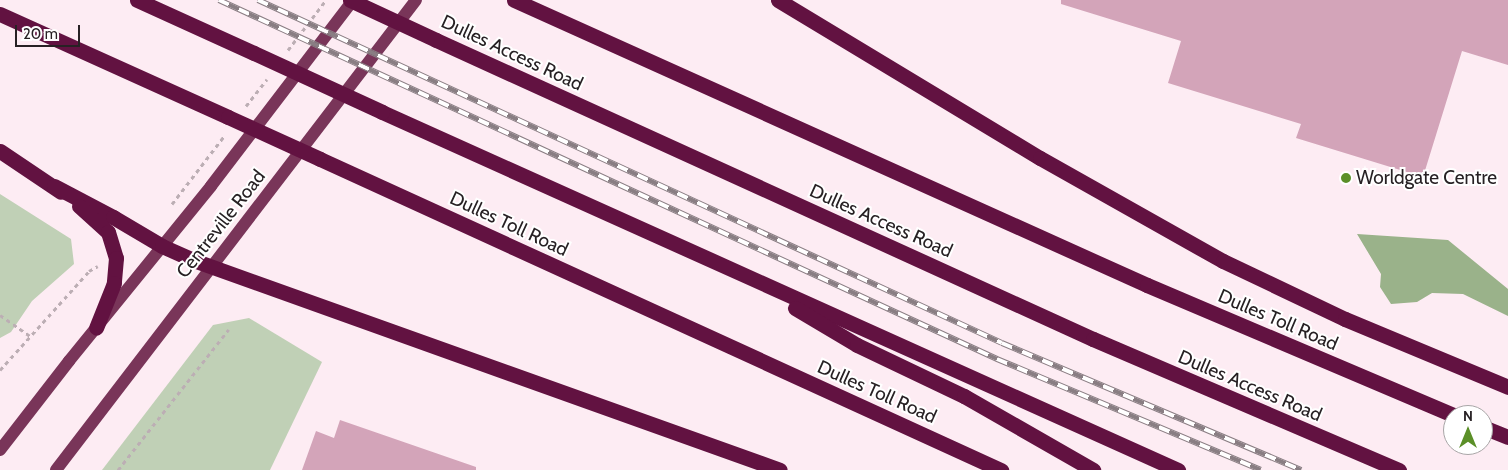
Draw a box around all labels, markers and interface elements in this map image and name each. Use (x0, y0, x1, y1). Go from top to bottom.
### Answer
street label: Dulles Access Road (437, 10, 587, 96)
scale bar (18, 15, 82, 47)
text: 20 m (23, 25, 58, 43)
street label: Centreville Road (172, 165, 270, 283)
place label: Worldgate Centre (1356, 167, 1497, 189)
marker: Worldgate Centre (1340, 172, 1352, 184)
street label: Dulles Access Road (806, 179, 956, 263)
street label: Dulles Toll Road (446, 187, 572, 261)
street label: Dulles Toll Road (1215, 285, 1341, 355)
street label: Dulles Access Road (1175, 345, 1325, 427)
street label: Dulles Toll Road (814, 356, 940, 428)
north arrow (1443, 405, 1493, 455)
text: N (1463, 407, 1473, 425)

